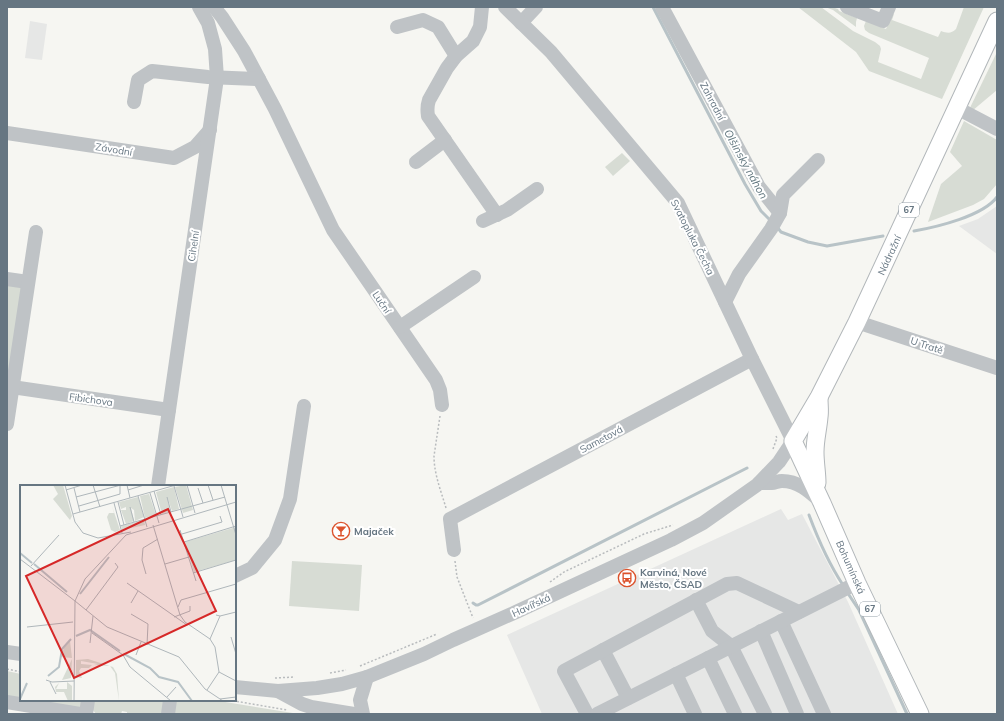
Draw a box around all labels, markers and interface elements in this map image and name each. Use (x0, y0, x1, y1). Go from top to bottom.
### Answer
street label: Zahradní (697, 80, 728, 123)
water label: Olšinský náhon (721, 127, 771, 201)
street label: Závodní (95, 140, 134, 159)
street label: Svatopluka Čecha (668, 197, 717, 277)
road number: 67 (899, 203, 919, 217)
street label: Cihelní (185, 229, 202, 262)
street label: Nádražní (875, 233, 905, 277)
street label: Luční (369, 289, 394, 317)
street label: U Tratě (909, 334, 945, 357)
street label: Fibichova (68, 390, 114, 409)
street label: Sametová (578, 423, 625, 456)
inset map (20, 485, 236, 701)
bar icon: Majaček (331, 521, 351, 541)
place label: Majaček (354, 525, 394, 538)
street label: Bohumínská (833, 538, 868, 596)
place label: Karviná, Nové Město, ČSAD (640, 566, 707, 591)
bus stop icon: Karviná, Nové Město, ČSAD (617, 568, 637, 588)
street label: Havířská (510, 591, 553, 620)
road number: 67 (860, 602, 880, 616)

